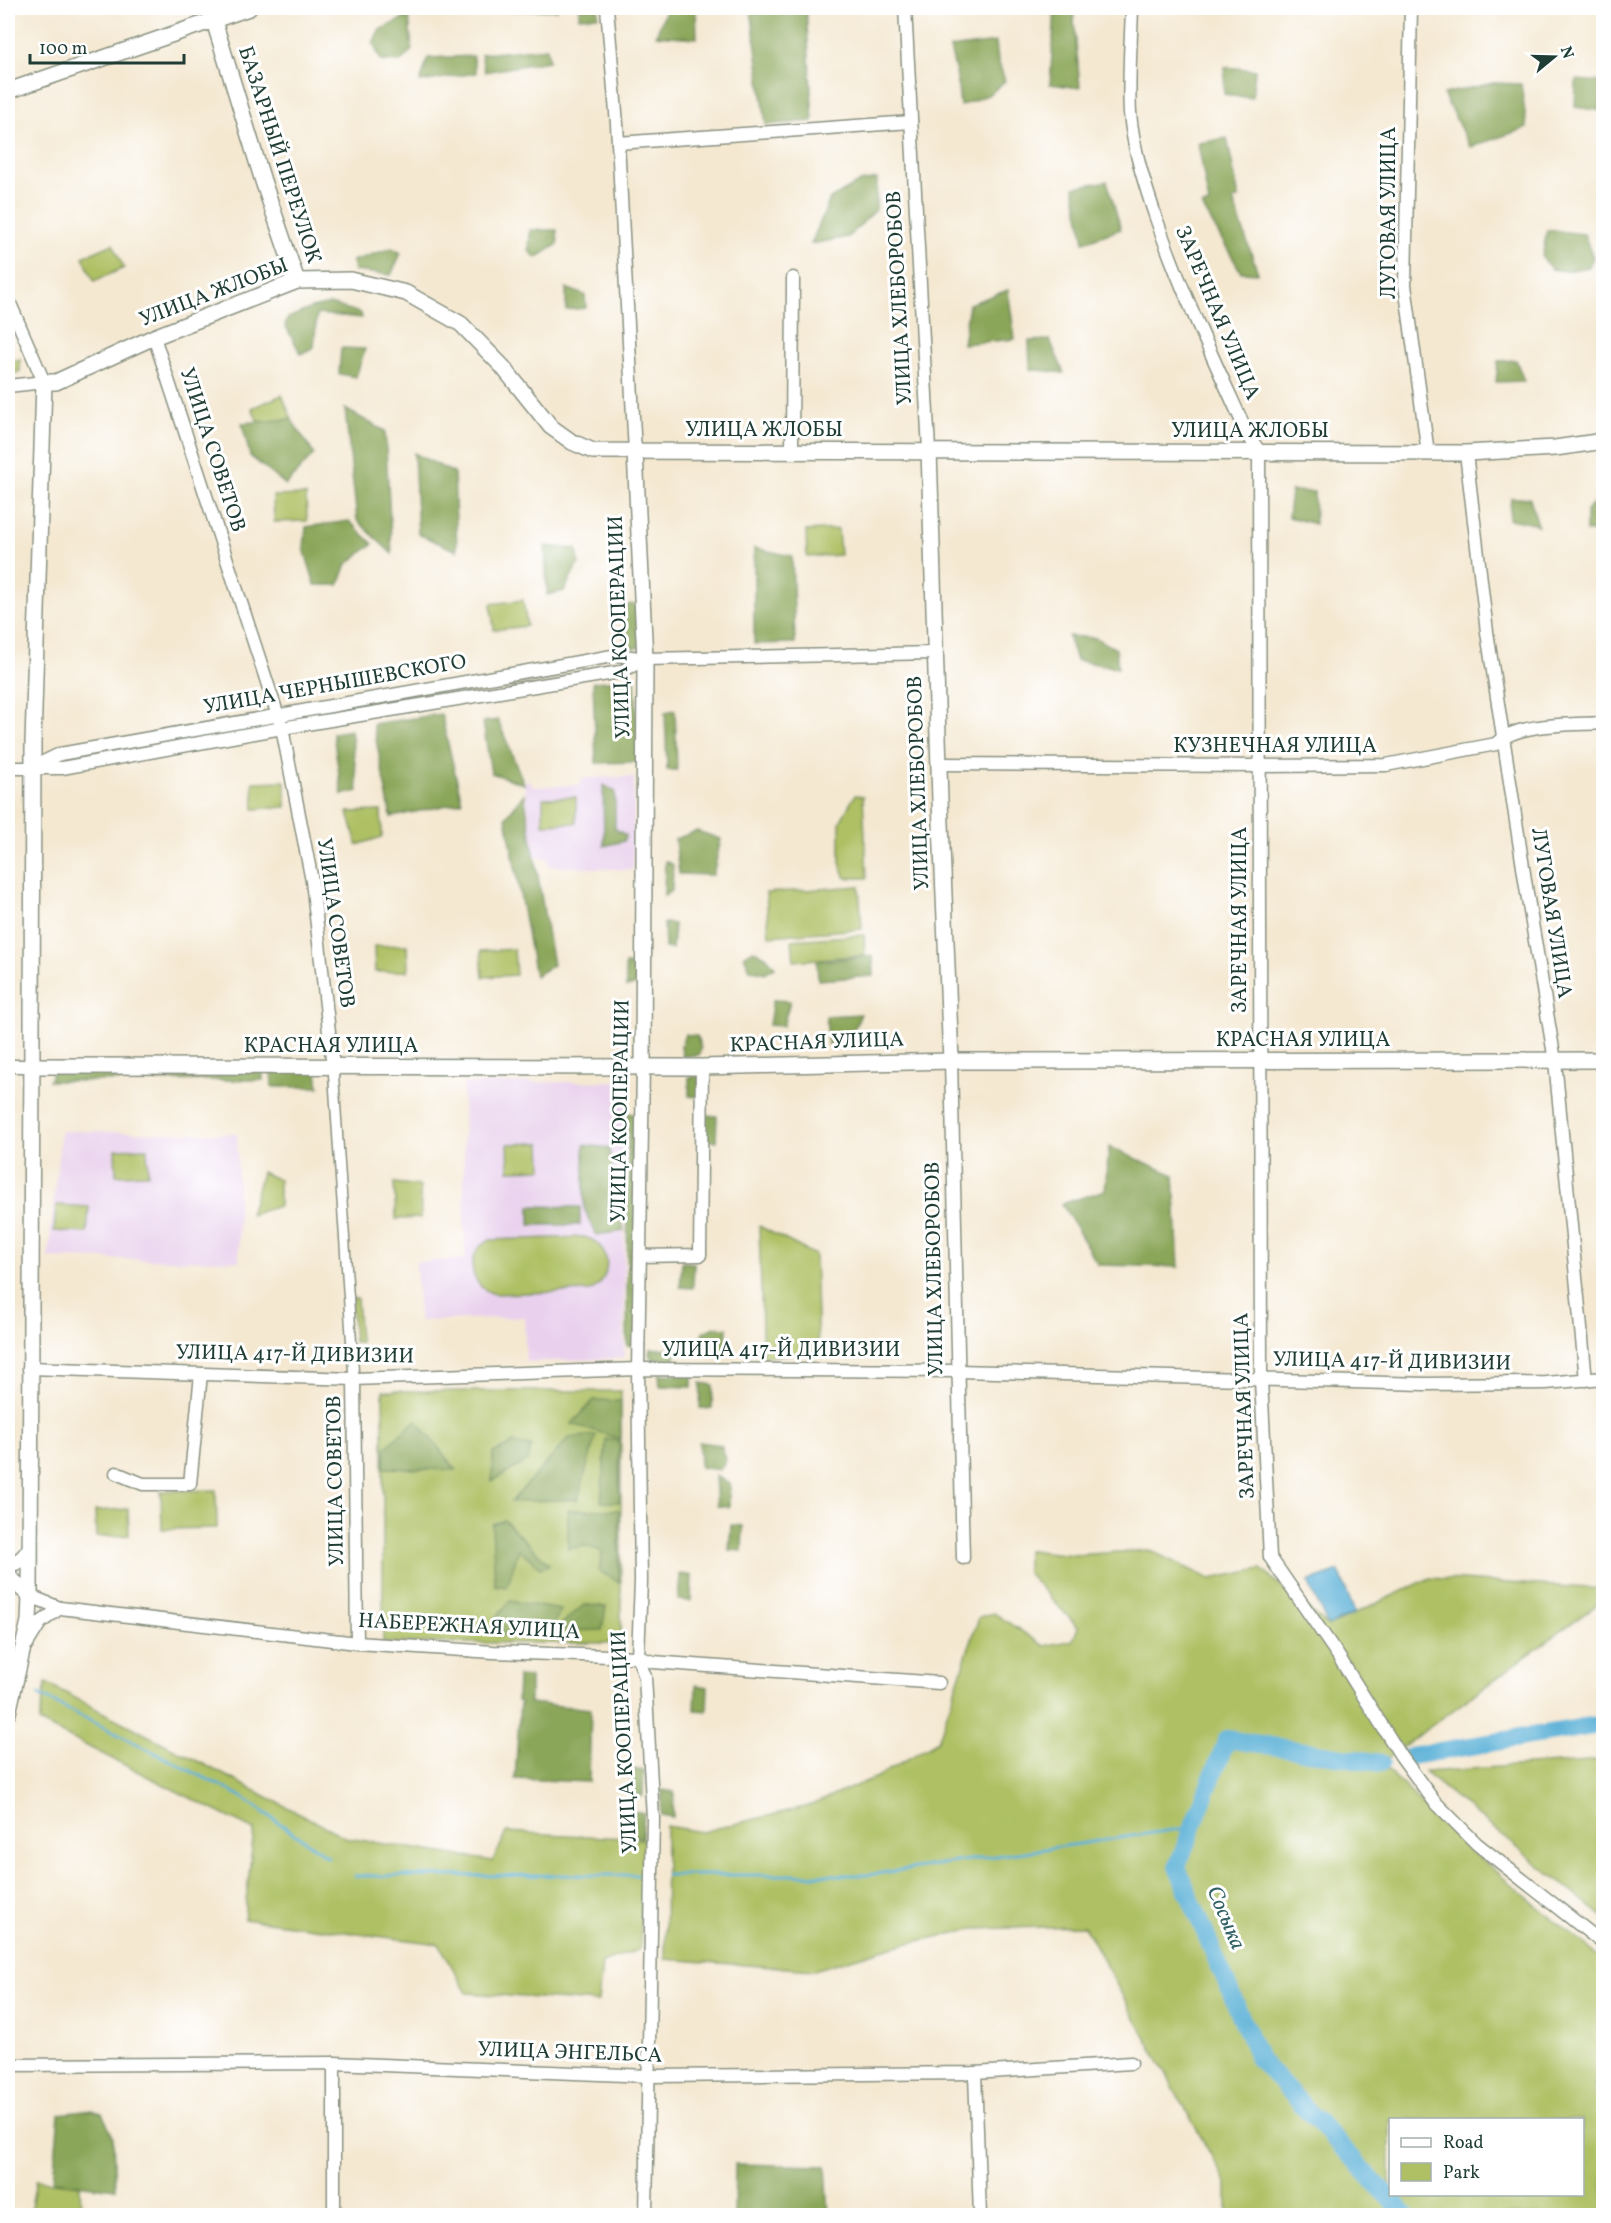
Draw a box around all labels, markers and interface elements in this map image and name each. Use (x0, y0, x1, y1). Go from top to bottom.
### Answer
scale bar (30, 27, 184, 65)
north arrow (1524, 27, 1584, 87)
text: 100 m (39, 37, 88, 62)
street label: БАЗАРНЫЙ ПЕРЕУЛОК (230, 43, 328, 267)
text: N (1554, 44, 1579, 62)
street label: ЛУГОВАЯ УЛИЦА (1375, 127, 1404, 299)
street label: УЛИЦА ХЛЕБОРОБОВ (880, 190, 920, 406)
street label: ЗАРЕЧНАЯ УЛИЦА (1167, 221, 1267, 405)
street label: УЛИЦА ЖЛОБЫ (135, 251, 293, 335)
street label: УЛИЦА СОВЕТОВ (172, 364, 252, 536)
street label: УЛИЦА ЖЛОБЫ (685, 416, 843, 445)
street label: УЛИЦА ЖЛОБЫ (1171, 417, 1329, 446)
street label: УЛИЦА КООПЕРАЦИИ (602, 515, 638, 739)
street label: УЛИЦА ЧЕРНЫШЕВСКОГО (201, 648, 469, 722)
street label: УЛИЦА ХЛЕБОРОБОВ (901, 675, 937, 891)
street label: КУЗНЕЧНАЯ УЛИЦА (1173, 732, 1377, 761)
street label: ЗАРЕЧНАЯ УЛИЦА (1226, 826, 1255, 1013)
street label: ЛУГОВАЯ УЛИЦА (1523, 826, 1579, 1001)
street label: УЛИЦА СОВЕТОВ (309, 836, 361, 1010)
street label: УЛИЦА КООПЕРАЦИИ (605, 999, 637, 1223)
street label: КРАСНАЯ УЛИЦА (729, 1025, 905, 1061)
street label: КРАСНАЯ УЛИЦА (1216, 1026, 1390, 1055)
street label: КРАСНАЯ УЛИЦА (244, 1032, 418, 1061)
street label: УЛИЦА ХЛЕБОРОБОВ (919, 1161, 951, 1377)
street label: ЗАРЕЧНАЯ УЛИЦА (1227, 1312, 1263, 1500)
street label: УЛИЦА 417-Й ДИВИЗИИ (662, 1336, 900, 1365)
street label: УЛИЦА 417-Й ДИВИЗИИ (175, 1338, 415, 1372)
street label: УЛИЦА 417-Й ДИВИЗИИ (1272, 1345, 1512, 1379)
street label: УЛИЦА СОВЕТОВ (320, 1395, 352, 1567)
street label: НАБЕРЕЖНАЯ УЛИЦА (357, 1607, 581, 1647)
street label: УЛИЦА КООПЕРАЦИИ (605, 1630, 645, 1854)
water label: Сосыка (1198, 1881, 1252, 1955)
street label: УЛИЦА ЭНГЕЛЬСА (477, 2035, 663, 2071)
legend (1389, 2118, 1584, 2196)
text: Road (1443, 2131, 1484, 2156)
text: Park (1443, 2161, 1480, 2186)

